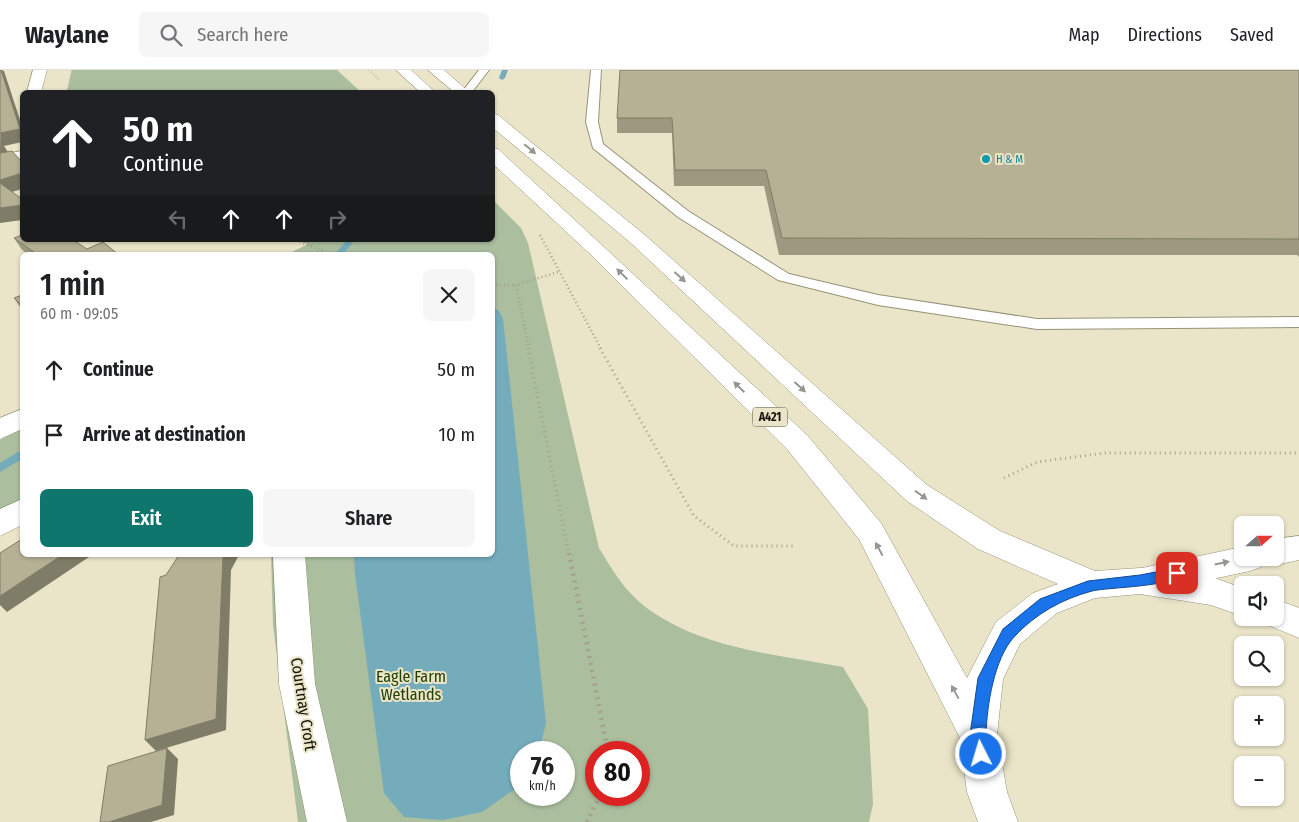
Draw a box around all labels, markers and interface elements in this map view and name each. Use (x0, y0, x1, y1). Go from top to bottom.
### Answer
search box (139, 12, 489, 57)
text: Waylane (25, 21, 109, 49)
icon: search (157, 21, 185, 49)
text: Search here (197, 23, 288, 46)
text: Map (1068, 24, 1100, 46)
text: Directions (1128, 24, 1202, 46)
text: Saved (1230, 24, 1274, 46)
text: 50 m (123, 108, 193, 150)
icon: ahead (40, 110, 105, 175)
one-way arrow (523, 144, 536, 155)
text: Continue (123, 150, 204, 177)
marker: H & M (980, 153, 992, 165)
place label: H & M (996, 153, 1023, 166)
icon: left (164, 205, 192, 233)
icon: ahead (217, 205, 245, 233)
icon: ahead (270, 205, 298, 233)
icon: right (323, 205, 351, 233)
text: 1 min (40, 267, 105, 303)
one-way arrow (616, 268, 628, 280)
button: close (423, 269, 475, 321)
one-way arrow (674, 271, 686, 283)
text: 60 m · 09:05 (40, 304, 118, 323)
icon: ahead (40, 356, 68, 384)
text: Continue (83, 358, 154, 381)
text: 50 m (437, 358, 475, 381)
one-way arrow (733, 381, 745, 393)
one-way arrow (794, 381, 807, 392)
road number: A421 (752, 408, 788, 427)
icon: arrive (40, 421, 68, 449)
text: Arrive at destination (83, 423, 246, 446)
text: 10 m (439, 423, 475, 446)
button: Exit (40, 489, 253, 547)
button: Share (263, 489, 475, 547)
one-way arrow (915, 490, 928, 500)
north arrow (1234, 516, 1284, 566)
map controls (1234, 516, 1284, 806)
one-way arrow (875, 542, 883, 556)
pin (1156, 552, 1198, 594)
icon: arrive (1163, 559, 1191, 587)
one-way arrow (1215, 559, 1231, 567)
button: sound (1234, 576, 1284, 626)
button: search (1234, 636, 1284, 686)
street label: Courtnay Croft (287, 656, 320, 753)
park label: Eagle Farm Wetlands (376, 667, 446, 704)
one-way arrow (951, 685, 959, 700)
button: + (1234, 696, 1284, 746)
position arrow (954, 727, 1006, 779)
speed limit sign: 80 (585, 741, 650, 806)
text: 76 (531, 752, 554, 782)
button: − (1234, 756, 1284, 806)
text: km/h (529, 779, 556, 793)

